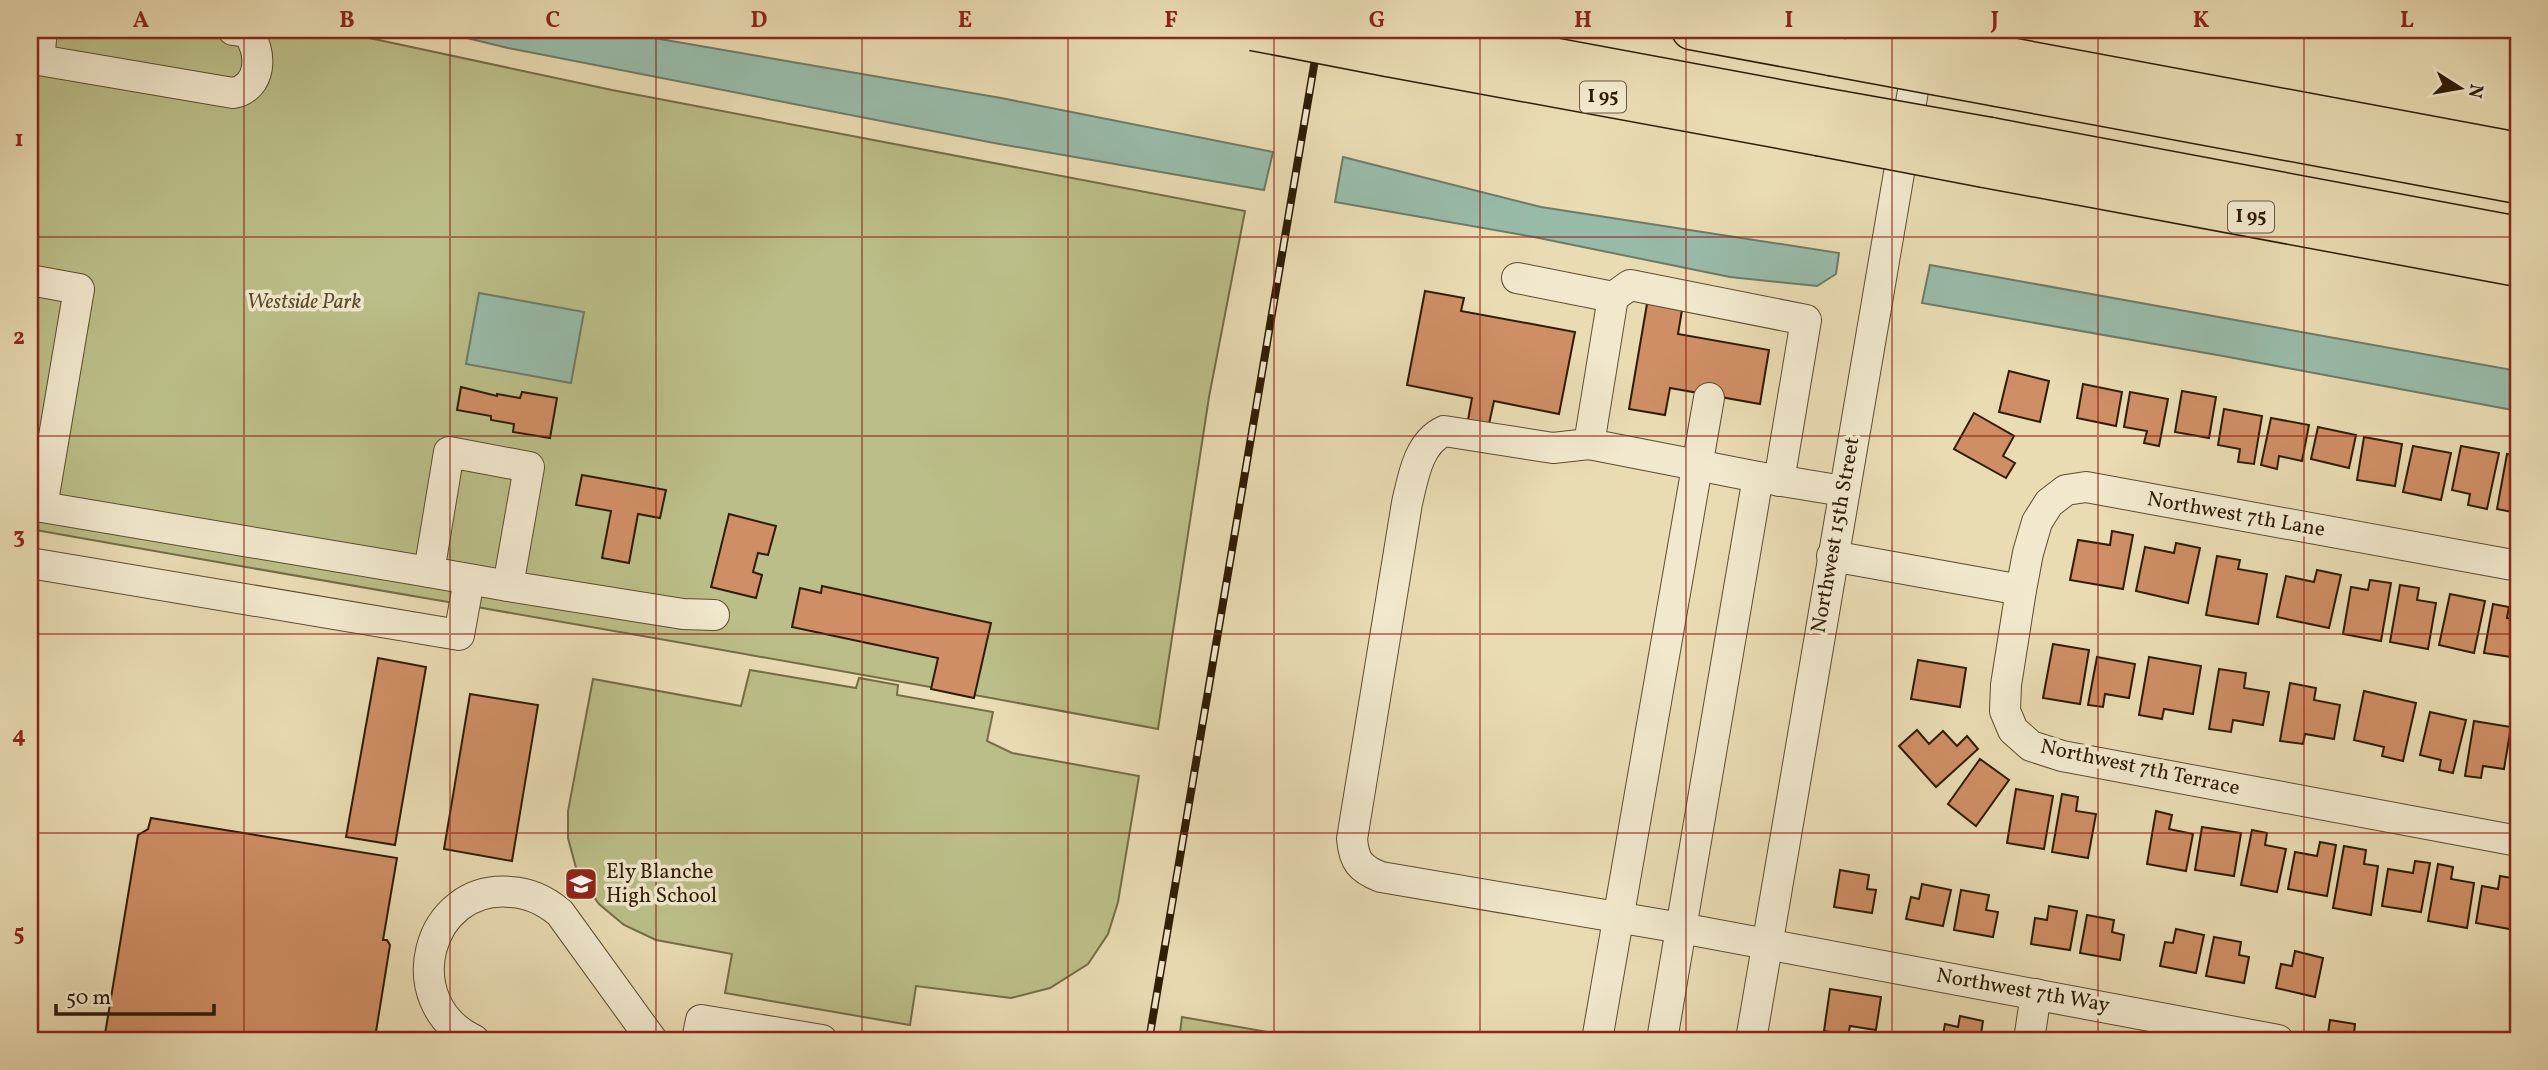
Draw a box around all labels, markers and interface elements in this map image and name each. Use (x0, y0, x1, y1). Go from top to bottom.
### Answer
text: A (133, 5, 149, 37)
text: B (339, 5, 355, 37)
text: C (546, 5, 560, 37)
text: D (751, 5, 768, 37)
text: E (958, 5, 972, 37)
text: F (1164, 5, 1178, 37)
text: G (1369, 5, 1385, 37)
text: H (1574, 5, 1592, 37)
text: I (1785, 5, 1793, 37)
text: J (1990, 5, 1999, 37)
text: K (2193, 5, 2210, 37)
text: L (2400, 5, 2414, 37)
north arrow (2426, 52, 2496, 122)
road number: I 95 (1580, 82, 1626, 113)
text: N (2461, 82, 2489, 100)
text: 1 (14, 124, 24, 156)
road number: I 95 (2228, 202, 2274, 232)
park label: Westside Park (247, 288, 362, 317)
text: 2 (13, 322, 25, 354)
street label: Northwest 15th Street (1804, 435, 1868, 635)
street label: Northwest 7th Lane (2145, 485, 2327, 545)
text: 3 (13, 521, 25, 553)
text: 4 (12, 720, 26, 752)
street label: Northwest 7th Terrace (2038, 733, 2242, 803)
place label: Ely Blanche High School (606, 858, 717, 911)
school or university icon: Ely Blanche High School (562, 865, 600, 903)
text: 5 (13, 918, 25, 950)
street label: Northwest 7th Way (1934, 961, 2113, 1021)
scale bar (56, 972, 214, 1016)
text: 50 m (66, 984, 111, 1013)

